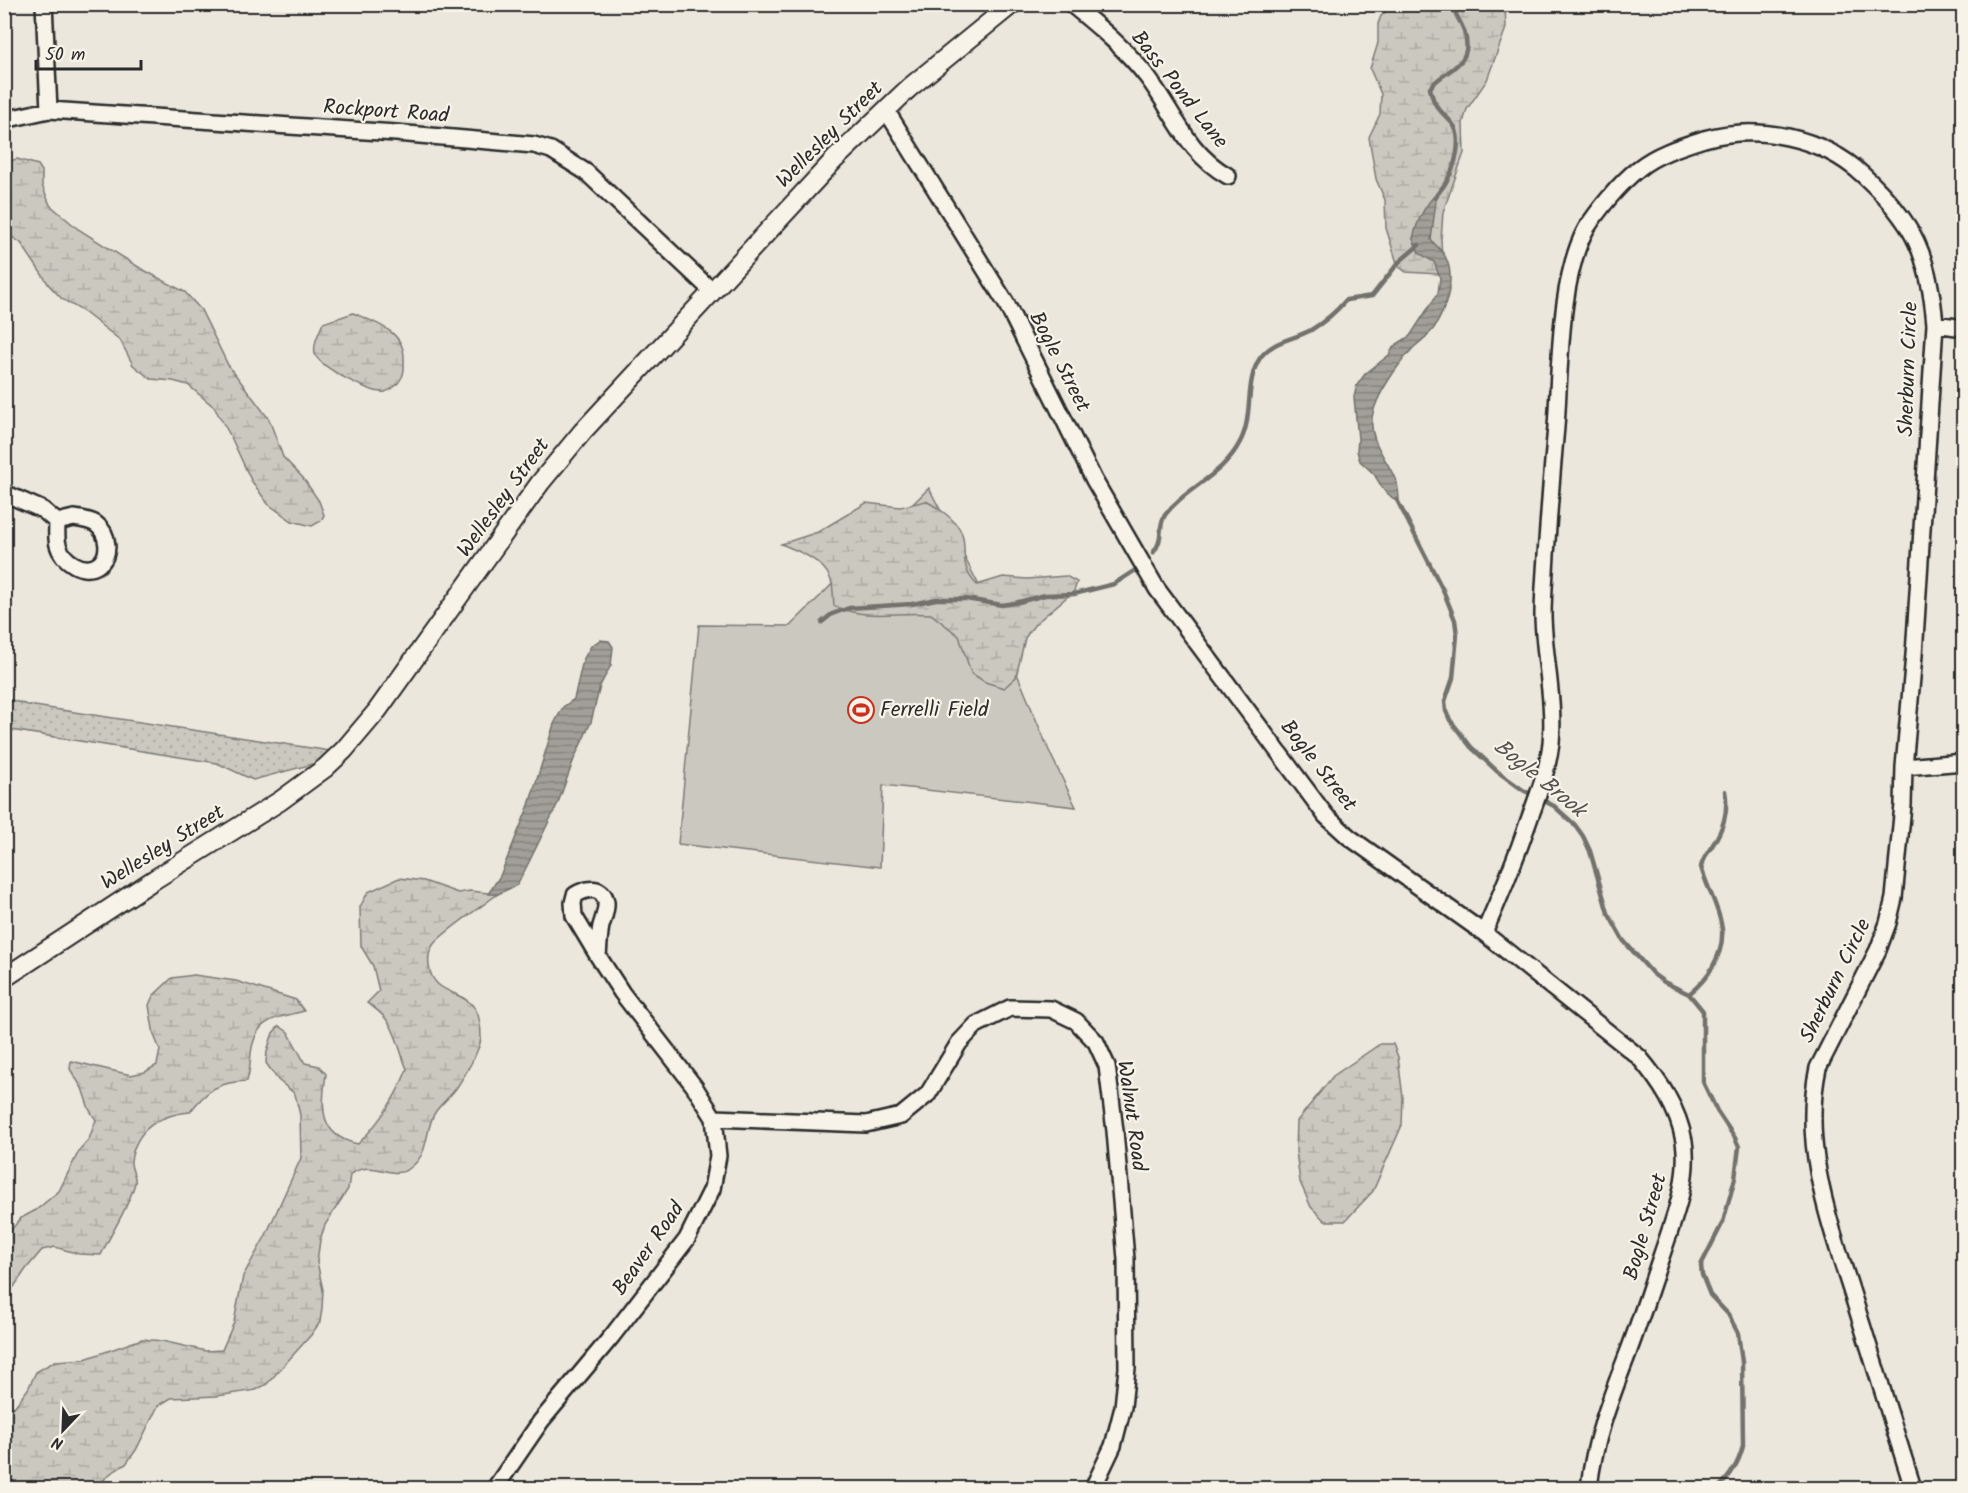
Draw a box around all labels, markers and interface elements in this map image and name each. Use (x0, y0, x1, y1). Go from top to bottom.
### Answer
street label: Bass Pond Lane (1122, 24, 1236, 157)
scale bar (36, 33, 141, 71)
text: 50 m (45, 41, 85, 70)
street label: Wellesley Street (769, 73, 892, 196)
street label: Rockport Road (322, 91, 451, 133)
street label: Sherburn Circle (1890, 300, 1928, 437)
street label: Bogle Street (1020, 306, 1099, 419)
street label: Wellesley Street (449, 431, 559, 565)
place label: Ferrelli Field (880, 694, 989, 727)
sports icon: Ferrelli Field (846, 695, 876, 725)
street label: Bogle Street (1271, 713, 1365, 820)
water label: Bogle Brook (1485, 731, 1596, 830)
street label: Wellesley Street (95, 796, 232, 899)
street label: Sherburn Circle (1792, 913, 1881, 1049)
street label: Walnut Road (1107, 1059, 1155, 1174)
street label: Bogle Street (1615, 1169, 1677, 1284)
street label: Beaver Road (604, 1195, 694, 1303)
north arrow (33, 1400, 93, 1460)
text: N (48, 1429, 67, 1456)

